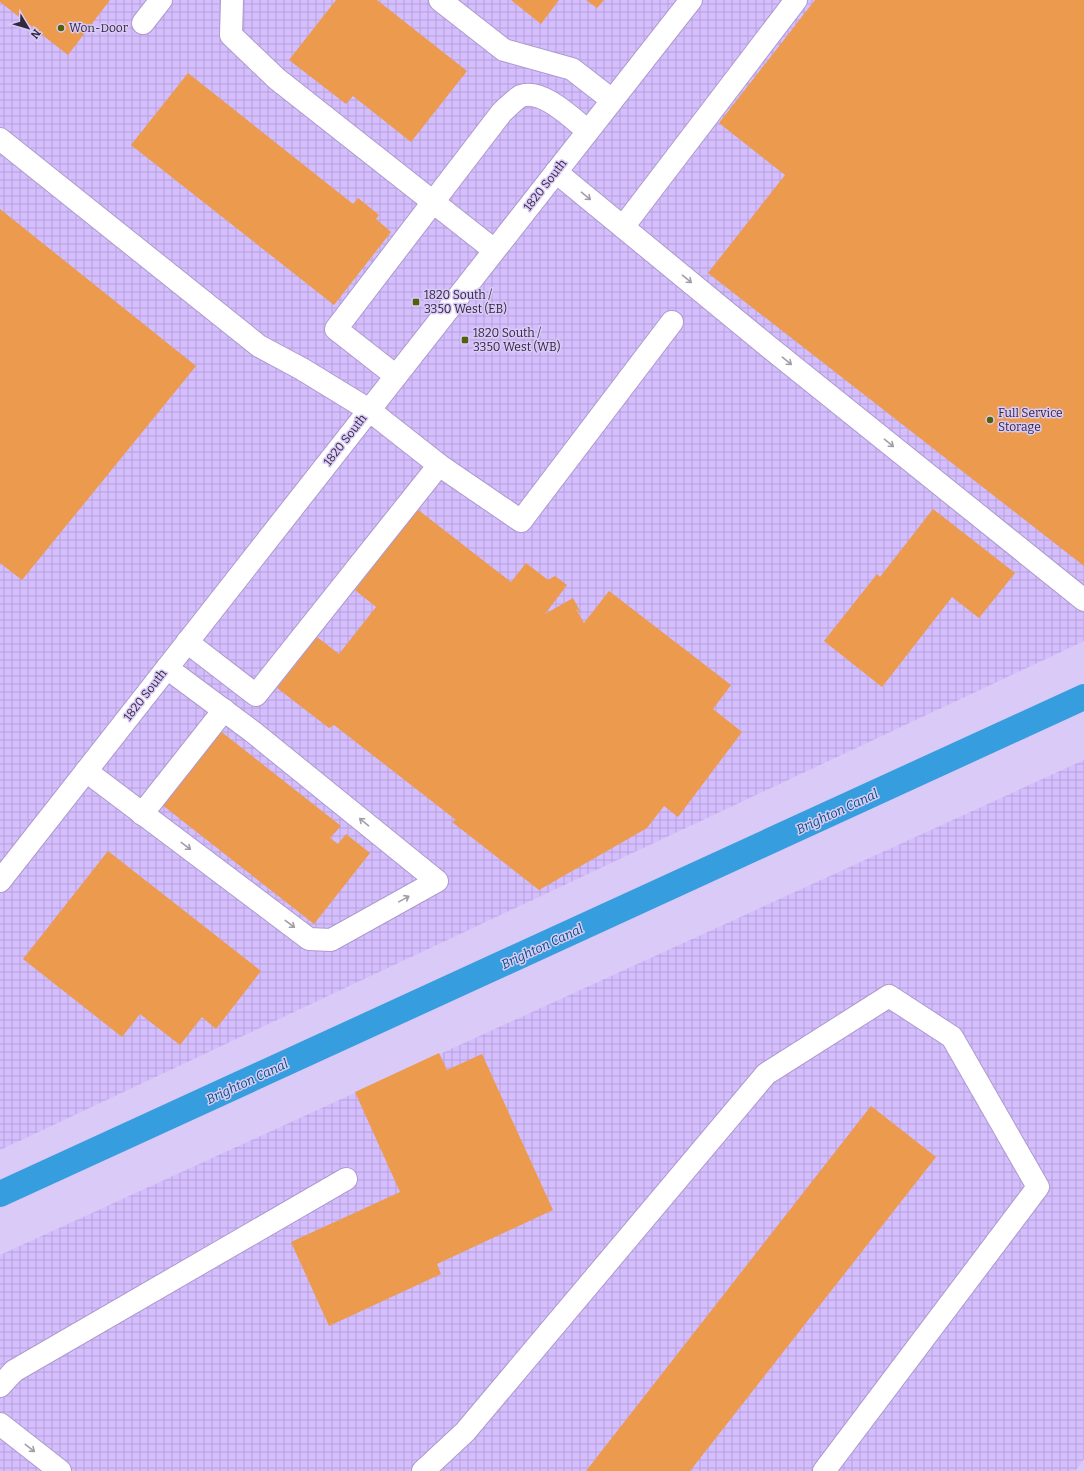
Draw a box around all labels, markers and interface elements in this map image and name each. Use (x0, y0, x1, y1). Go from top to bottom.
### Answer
north arrow (8, 8, 48, 48)
place label: Won-Door (69, 21, 129, 35)
marker: Won-Door (56, 23, 66, 33)
text: N (27, 26, 43, 42)
street label: 1820 South (520, 156, 570, 214)
one-way arrow (581, 192, 592, 201)
one-way arrow (681, 274, 692, 283)
place label: 1820 South / 3350 West (EB) (424, 288, 507, 316)
marker: 1820 South / 3350 West (EB) (411, 297, 421, 307)
place label: 1820 South / 3350 West (WB) (473, 326, 561, 354)
marker: 1820 South / 3350 West (WB) (460, 335, 470, 345)
one-way arrow (782, 357, 793, 366)
place label: Full Service Storage (998, 406, 1063, 434)
street label: 1820 South (320, 411, 370, 469)
marker: Full Service Storage (985, 415, 995, 425)
one-way arrow (883, 438, 894, 447)
street label: 1820 South (120, 666, 170, 724)
water label: Brighton Canal (794, 786, 881, 837)
one-way arrow (359, 818, 370, 827)
one-way arrow (180, 842, 191, 851)
one-way arrow (398, 894, 410, 902)
one-way arrow (284, 920, 295, 929)
water label: Brighton Canal (499, 921, 586, 972)
water label: Brighton Canal (204, 1056, 291, 1107)
one-way arrow (24, 1443, 35, 1452)

